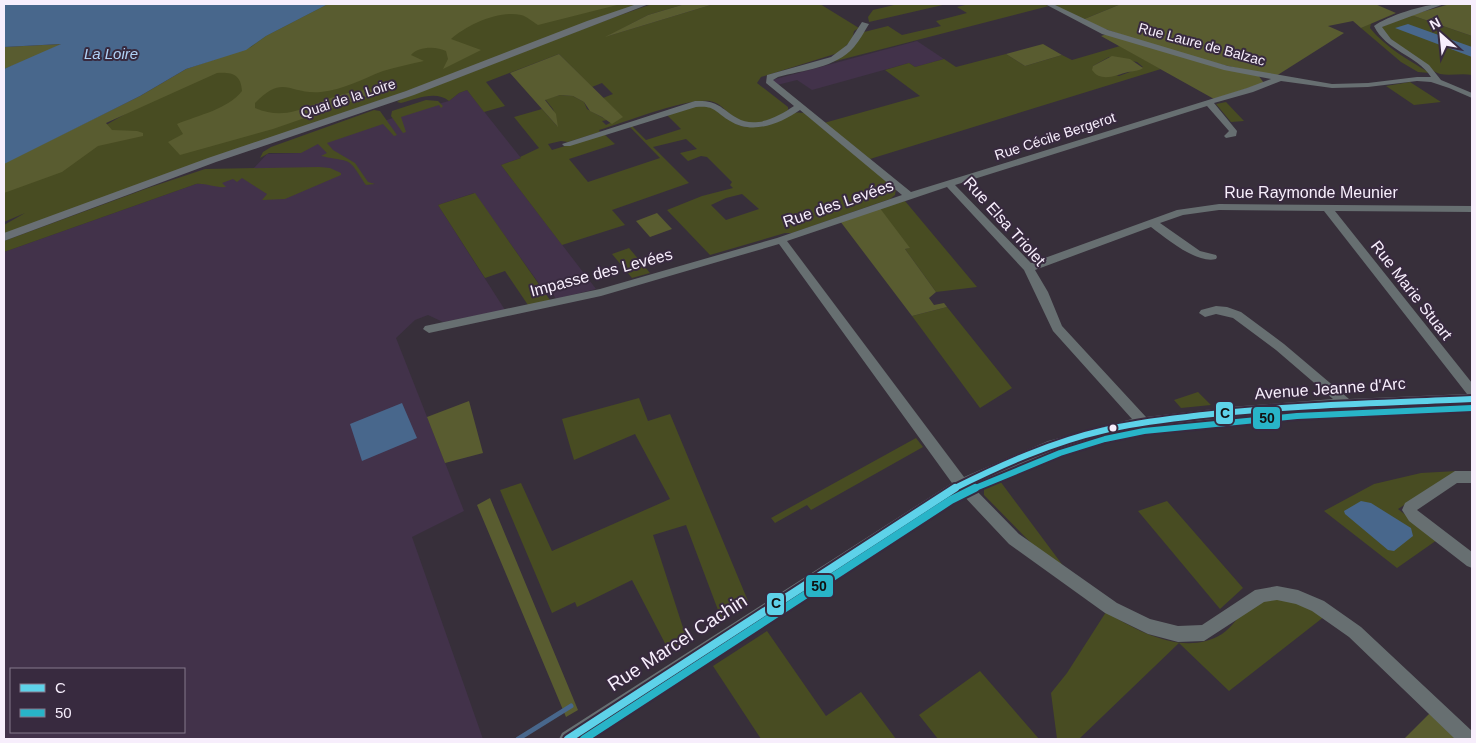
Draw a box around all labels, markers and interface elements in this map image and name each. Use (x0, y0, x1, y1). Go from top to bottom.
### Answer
north arrow (1416, 10, 1466, 60)
text: N (1427, 14, 1443, 33)
street label: Rue Laure de Balzac (1137, 19, 1267, 69)
water label: La Loire (84, 45, 138, 62)
street label: Quai de la Loire (299, 75, 398, 121)
street label: Rue Cécile Bergerot (993, 109, 1118, 163)
street label: Rue Elsa Triolet (961, 174, 1049, 269)
street label: Rue des Levées (781, 177, 896, 230)
street label: Rue Raymonde Meunier (1224, 184, 1398, 201)
street label: Rue Marie Stuart (1368, 237, 1456, 344)
street label: Impasse des Levées (528, 245, 674, 300)
street label: Avenue Jeanne d'Arc (1254, 375, 1406, 402)
line badge: C (1215, 401, 1234, 425)
text: C (1220, 405, 1230, 421)
line badge: 50 (1252, 406, 1281, 430)
text: 50 (1259, 410, 1275, 426)
unlabelled marker (1108, 423, 1118, 433)
line badge: 50 (805, 574, 834, 598)
text: 50 (811, 578, 827, 594)
street label: Rue Marcel Cachin (604, 590, 751, 695)
line badge: C (766, 592, 785, 616)
text: C (771, 595, 781, 611)
legend (10, 668, 185, 733)
text: C (55, 679, 66, 696)
text: 50 (55, 704, 72, 721)

